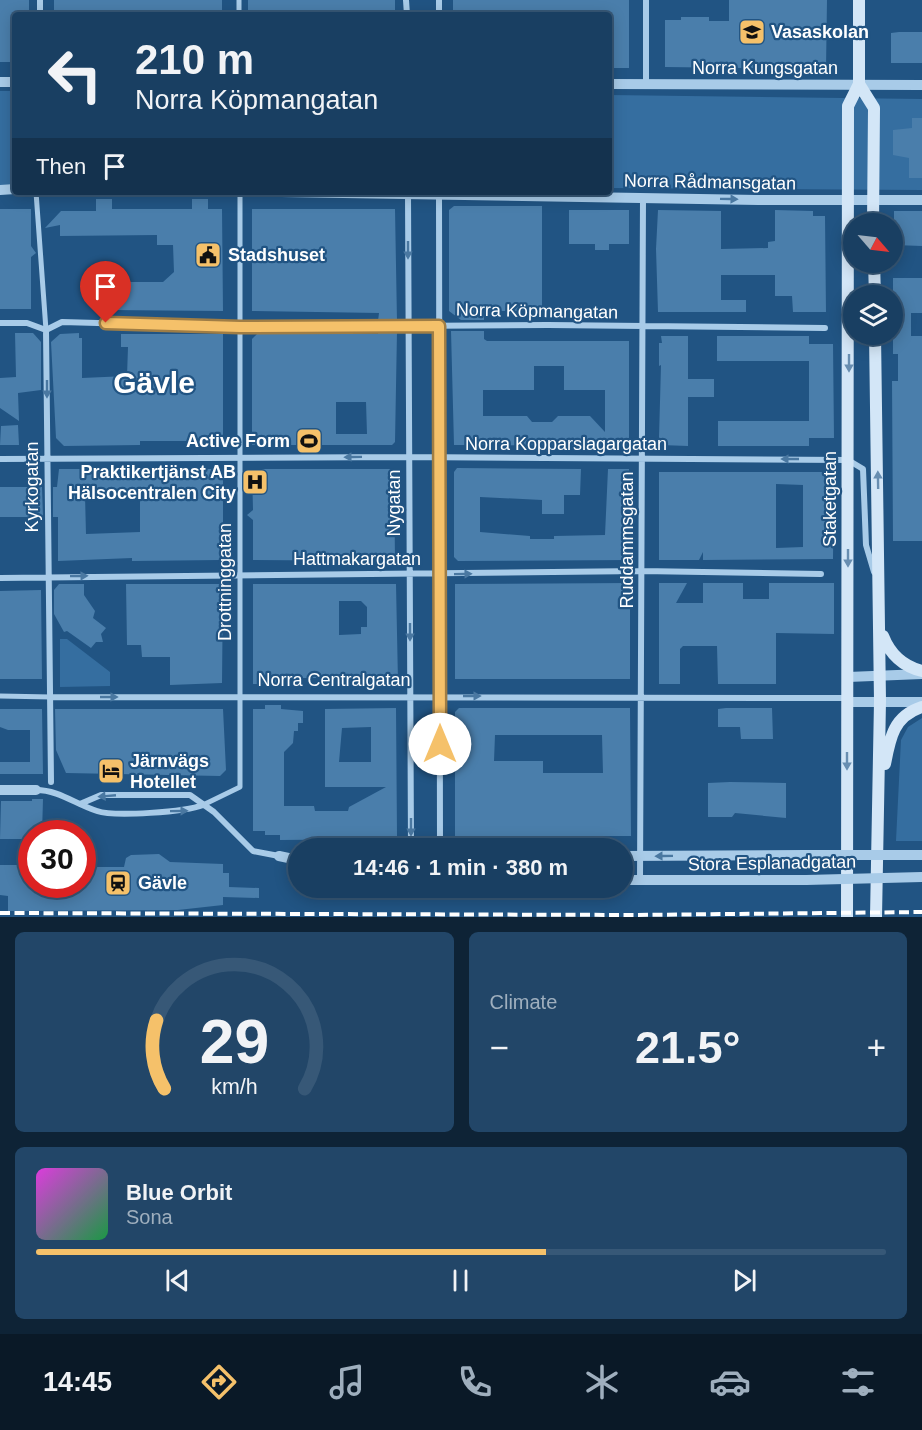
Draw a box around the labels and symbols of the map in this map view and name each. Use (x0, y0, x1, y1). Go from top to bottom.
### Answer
school or university icon: Vasaskolan (737, 17, 767, 47)
place label: Vasaskolan (771, 22, 869, 42)
street label: Norra Kungsgatan (692, 58, 838, 78)
street label: Norra Rådmansgatan (624, 170, 796, 194)
one-way arrow (719, 195, 738, 204)
north arrow (843, 213, 903, 273)
public building icon: Stadshuset (193, 240, 223, 270)
one-way arrow (403, 241, 413, 260)
place label: Stadshuset (228, 245, 325, 265)
pin (80, 261, 131, 323)
street label: Norra Köpmangatan (456, 300, 618, 322)
one-way arrow (844, 353, 853, 372)
district label: Gävle (113, 366, 195, 399)
one-way arrow (42, 379, 52, 398)
sports icon: Active Form (294, 426, 324, 456)
place label: Active Form (186, 431, 290, 451)
street label: Norra Kopparslagargatan (465, 434, 667, 454)
street label: Kyrkogatan (22, 441, 42, 533)
street label: Staketgatan (820, 451, 840, 547)
one-way arrow (343, 452, 362, 462)
one-way arrow (780, 454, 799, 464)
place label: Praktikertjänst AB Hälsocentralen City (68, 462, 236, 503)
hospital icon: Praktikertjänst AB Hälsocentralen City (240, 467, 270, 497)
street label: Nygatan (384, 469, 404, 537)
street label: Ruddammsgatan (617, 471, 637, 609)
one-way arrow (873, 471, 883, 490)
street label: Drottninggatan (215, 523, 235, 641)
one-way arrow (843, 548, 853, 567)
street label: Hattmakargatan (293, 549, 421, 569)
one-way arrow (454, 569, 473, 578)
one-way arrow (70, 571, 89, 581)
one-way arrow (405, 623, 415, 642)
street label: Norra Centralgatan (257, 670, 411, 690)
one-way arrow (463, 691, 482, 701)
one-way arrow (100, 692, 119, 702)
position arrow (408, 712, 472, 776)
place label: Järnvägs Hotellet (130, 751, 209, 792)
one-way arrow (842, 751, 852, 770)
hotel icon: Järnvägs Hotellet (96, 756, 126, 786)
one-way arrow (97, 791, 116, 801)
one-way arrow (169, 806, 188, 816)
one-way arrow (406, 818, 416, 837)
speed limit sign: 30 (18, 820, 96, 898)
one-way arrow (654, 851, 673, 861)
street label: Stora Esplanadgatan (688, 852, 856, 874)
station icon: Gävle (103, 868, 133, 898)
place label: Gävle (138, 873, 187, 893)

